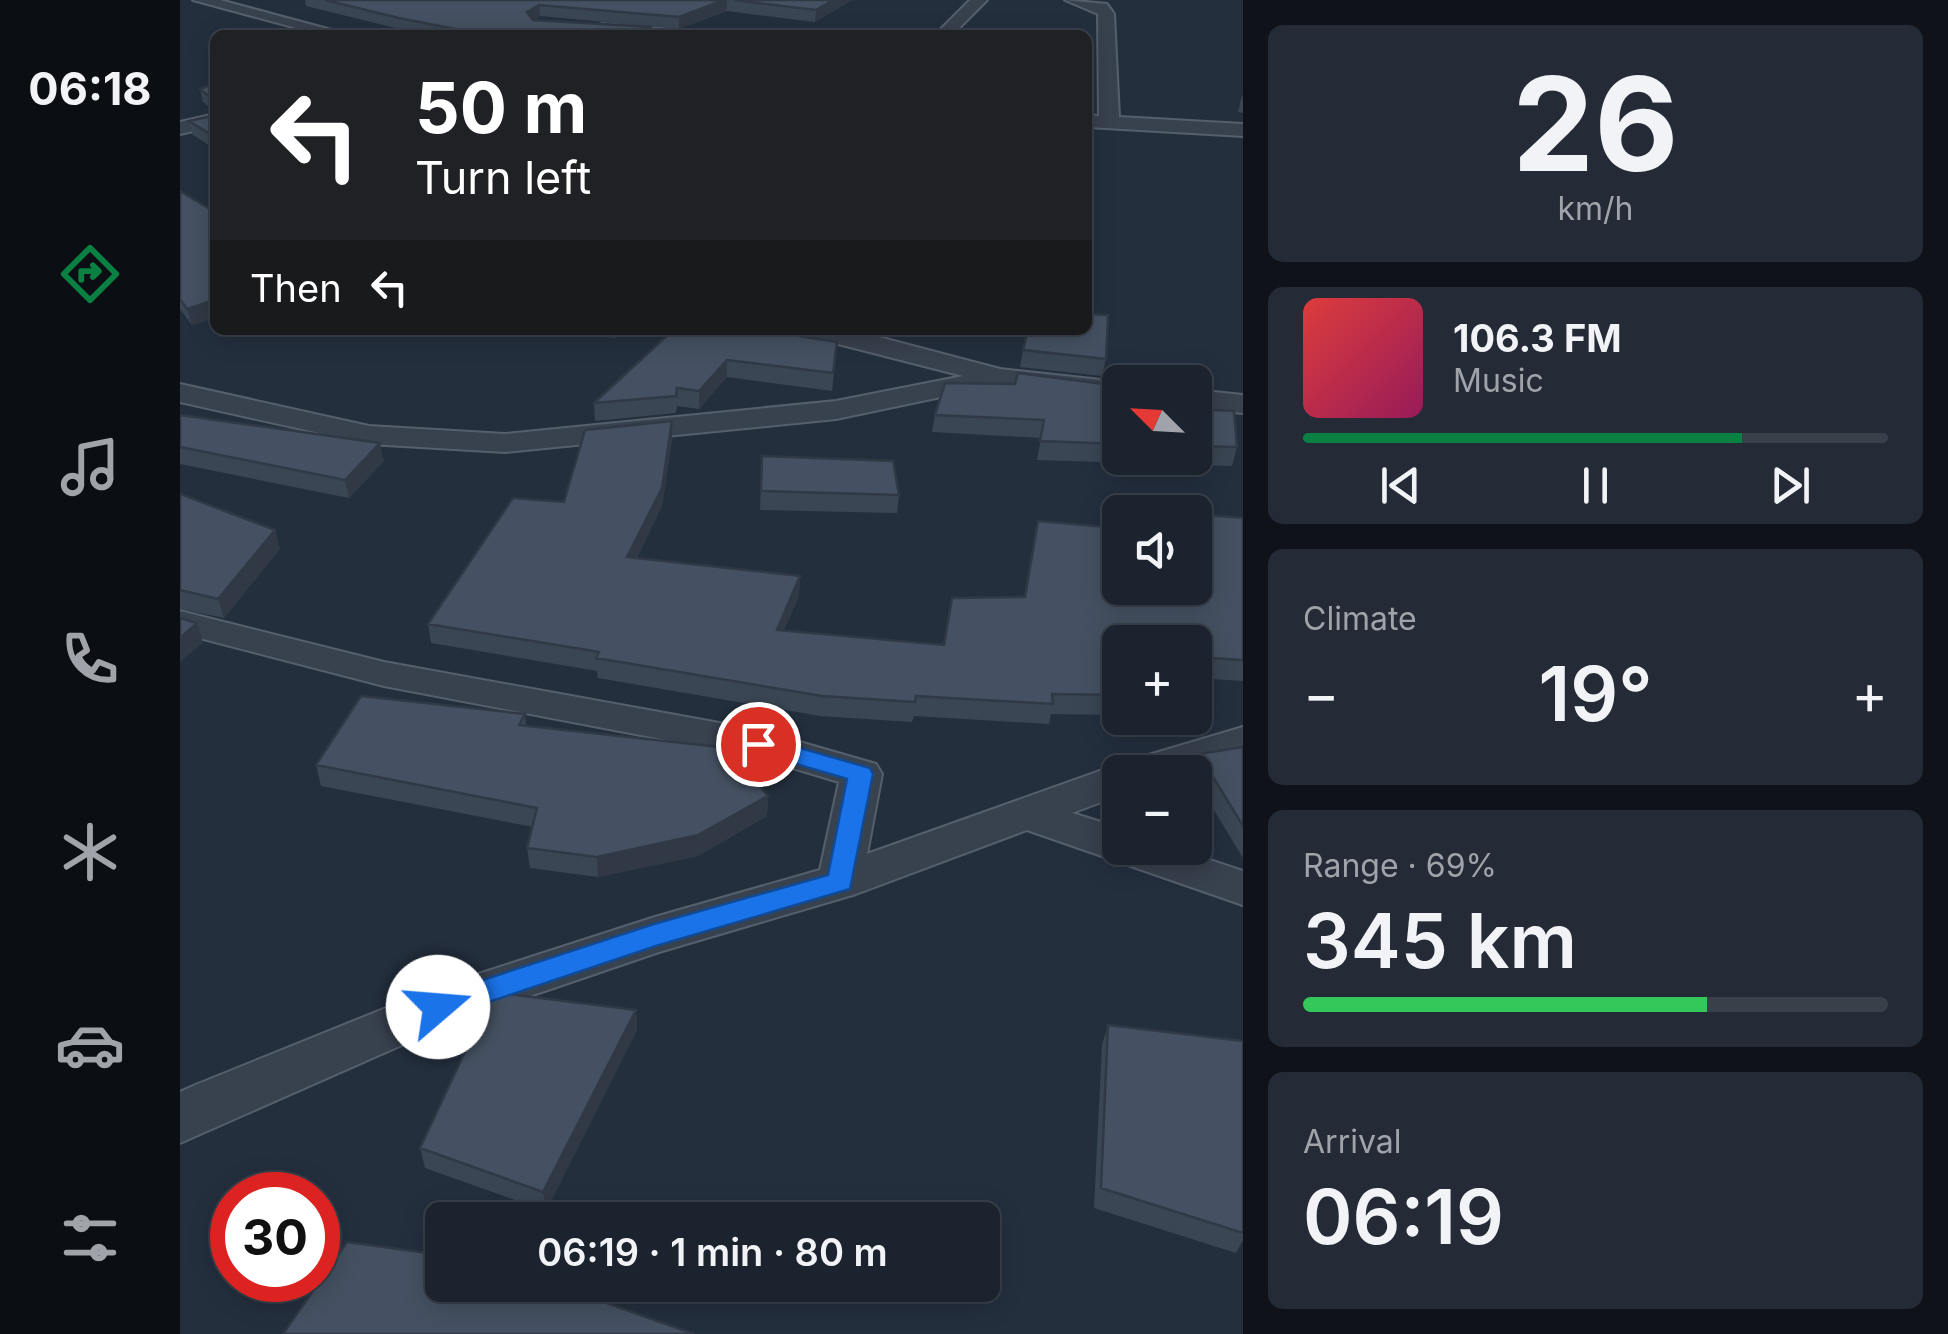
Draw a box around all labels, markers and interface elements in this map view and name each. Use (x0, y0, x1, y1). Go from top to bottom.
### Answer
text: 26 (1512, 45, 1679, 202)
text: 06:18 (28, 61, 152, 116)
text: 50 m (415, 65, 587, 150)
icon: left (250, 70, 380, 200)
text: Turn left (415, 150, 591, 205)
text: km/h (1557, 189, 1634, 228)
icon: directions (55, 239, 125, 309)
icon: left (362, 260, 417, 315)
text: Then (250, 265, 342, 311)
text: 106.3 FM (1453, 315, 1622, 361)
text: Music (1453, 361, 1544, 400)
north arrow (1102, 365, 1212, 475)
map controls (1102, 365, 1212, 865)
icon: music (55, 432, 125, 502)
icon: previous (1373, 458, 1428, 513)
icon: pause (1568, 458, 1623, 513)
icon: next (1763, 458, 1818, 513)
button: sound (1102, 495, 1212, 605)
text: Climate (1303, 599, 1417, 638)
icon: phone (55, 624, 125, 694)
button: + (1102, 625, 1212, 735)
text: 19° (1538, 648, 1653, 739)
text: − (1303, 661, 1339, 727)
text: + (1852, 661, 1888, 727)
pin (716, 702, 801, 787)
icon: arrive (731, 717, 786, 772)
button: − (1102, 755, 1212, 865)
icon: climate (55, 817, 125, 887)
text: Range · 69% (1303, 846, 1497, 885)
text: 345 km (1303, 895, 1577, 986)
position arrow (386, 955, 490, 1059)
icon: car (55, 1010, 125, 1080)
text: Arrival (1303, 1122, 1401, 1161)
text: 06:19 (1303, 1171, 1504, 1262)
speed limit sign: 30 (210, 1172, 340, 1302)
icon: filters (55, 1203, 125, 1273)
text: 06:19 · 1 min · 80 m (537, 1229, 888, 1275)

